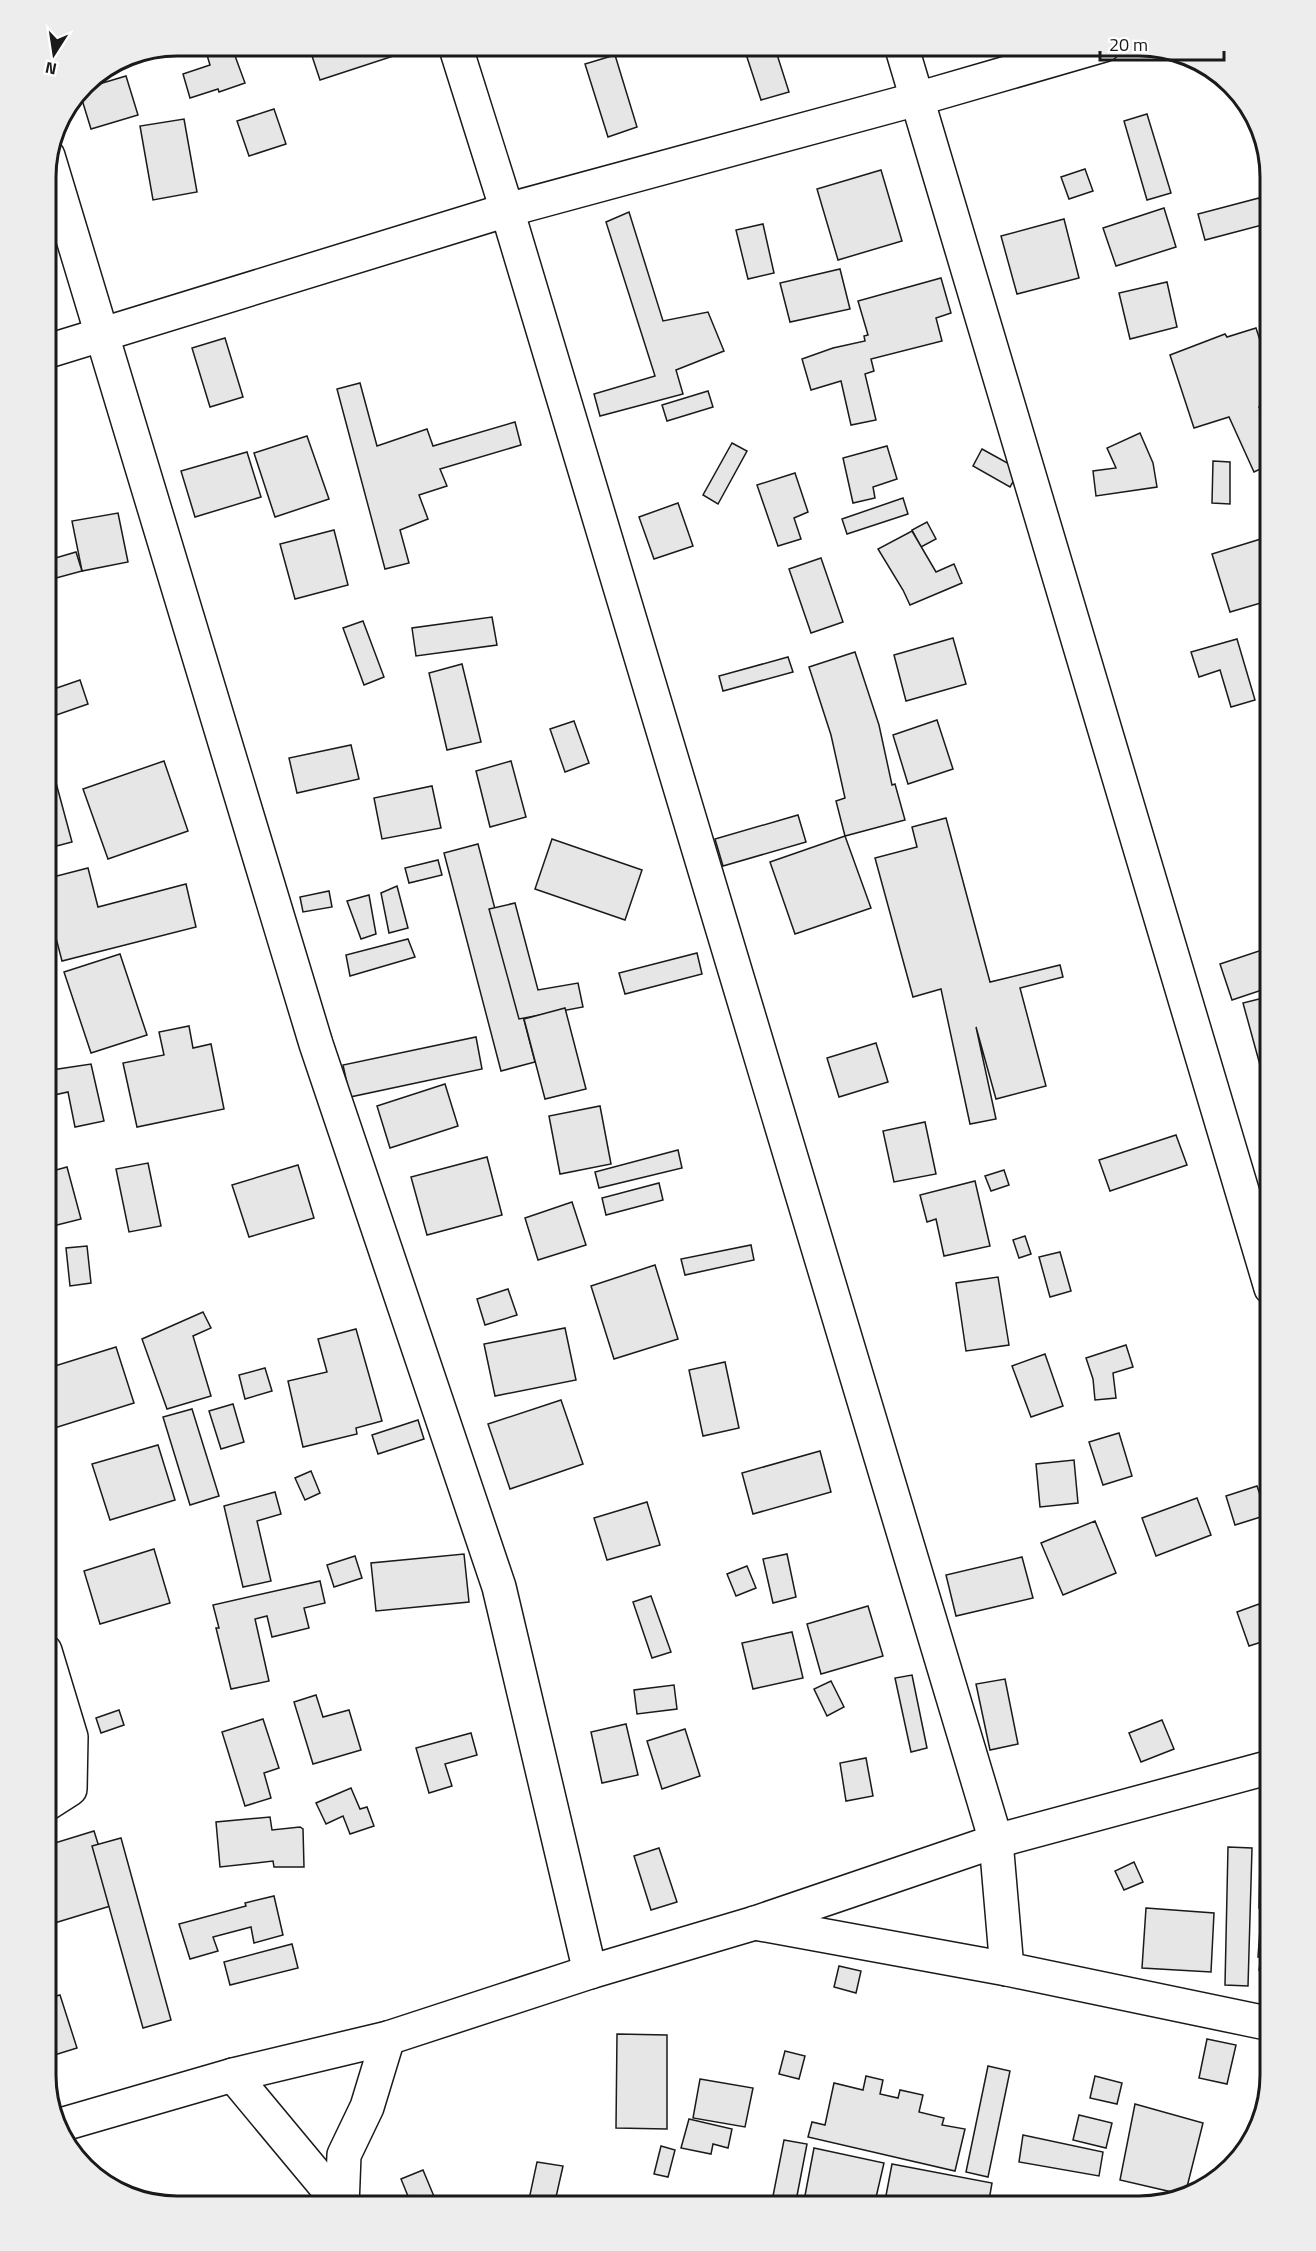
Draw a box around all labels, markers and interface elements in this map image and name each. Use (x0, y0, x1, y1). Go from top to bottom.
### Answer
north arrow (24, 24, 84, 84)
scale bar (1100, 24, 1224, 62)
text: 20 m (1109, 31, 1148, 58)
text: N (43, 56, 59, 82)

